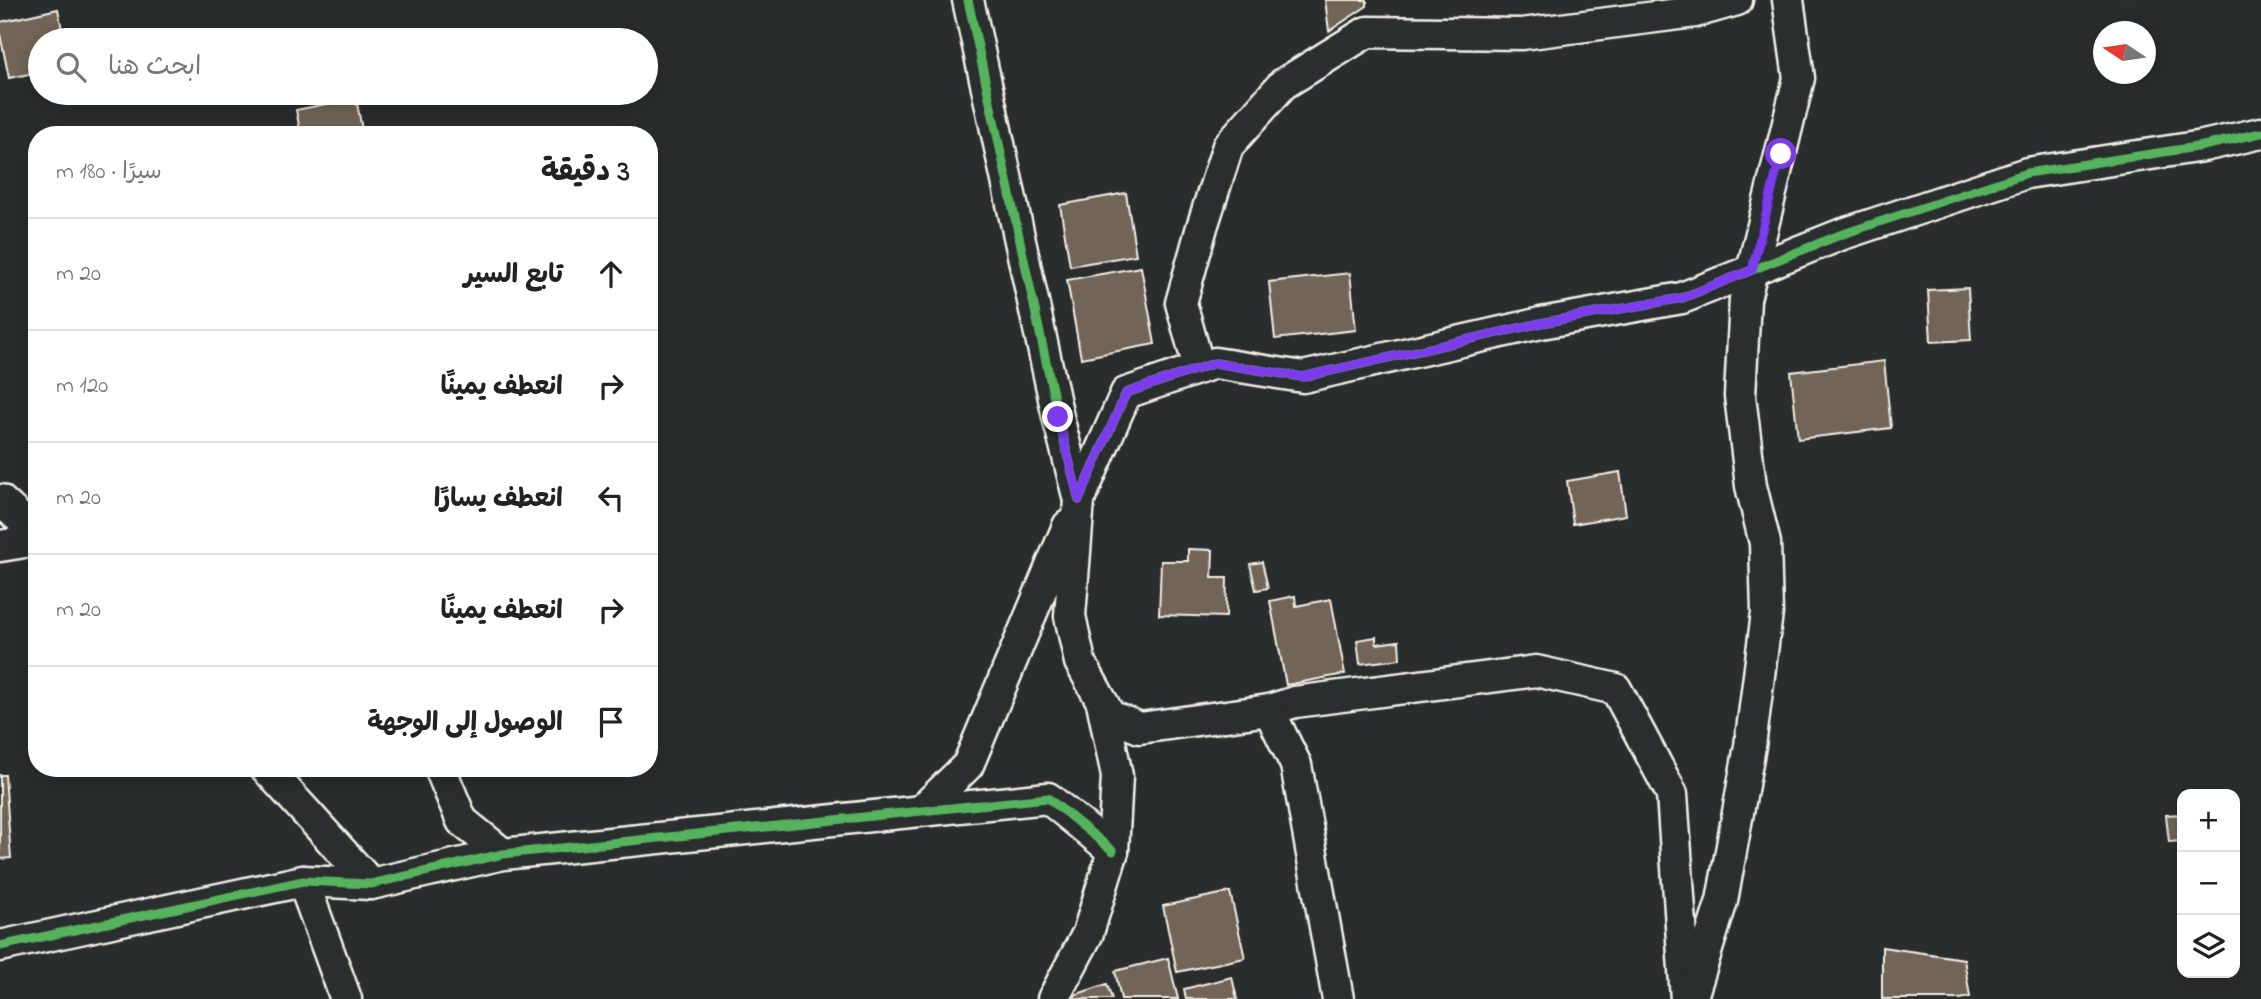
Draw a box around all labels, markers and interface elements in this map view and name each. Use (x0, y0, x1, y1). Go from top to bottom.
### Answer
north arrow (2093, 21, 2156, 84)
search box (28, 28, 658, 105)
icon: search (52, 48, 90, 86)
text: ابحث هنا (108, 49, 201, 87)
route start (1765, 138, 1796, 169)
text: 3 دقيقة (541, 151, 630, 195)
text: سيرًا · 180 m (56, 156, 162, 189)
icon: ahead (592, 255, 630, 293)
text: تابع السير (464, 257, 563, 295)
text: 20 m (56, 258, 101, 291)
icon: right (592, 367, 630, 405)
text: انعطف يمينًا (440, 369, 563, 407)
text: 120 m (56, 370, 108, 403)
route end (1042, 401, 1073, 432)
icon: left (592, 479, 630, 517)
text: انعطف يسارًا (434, 481, 563, 519)
text: 20 m (56, 482, 101, 515)
icon: right (592, 591, 630, 629)
text: انعطف يمينًا (440, 593, 563, 631)
text: 20 m (56, 594, 101, 627)
icon: arrive (592, 703, 630, 741)
text: الوصول إلى الوجهة (367, 705, 563, 743)
map controls (2177, 789, 2240, 978)
button: + (2177, 789, 2240, 852)
button: − (2177, 852, 2240, 915)
button: layers (2177, 915, 2240, 978)

